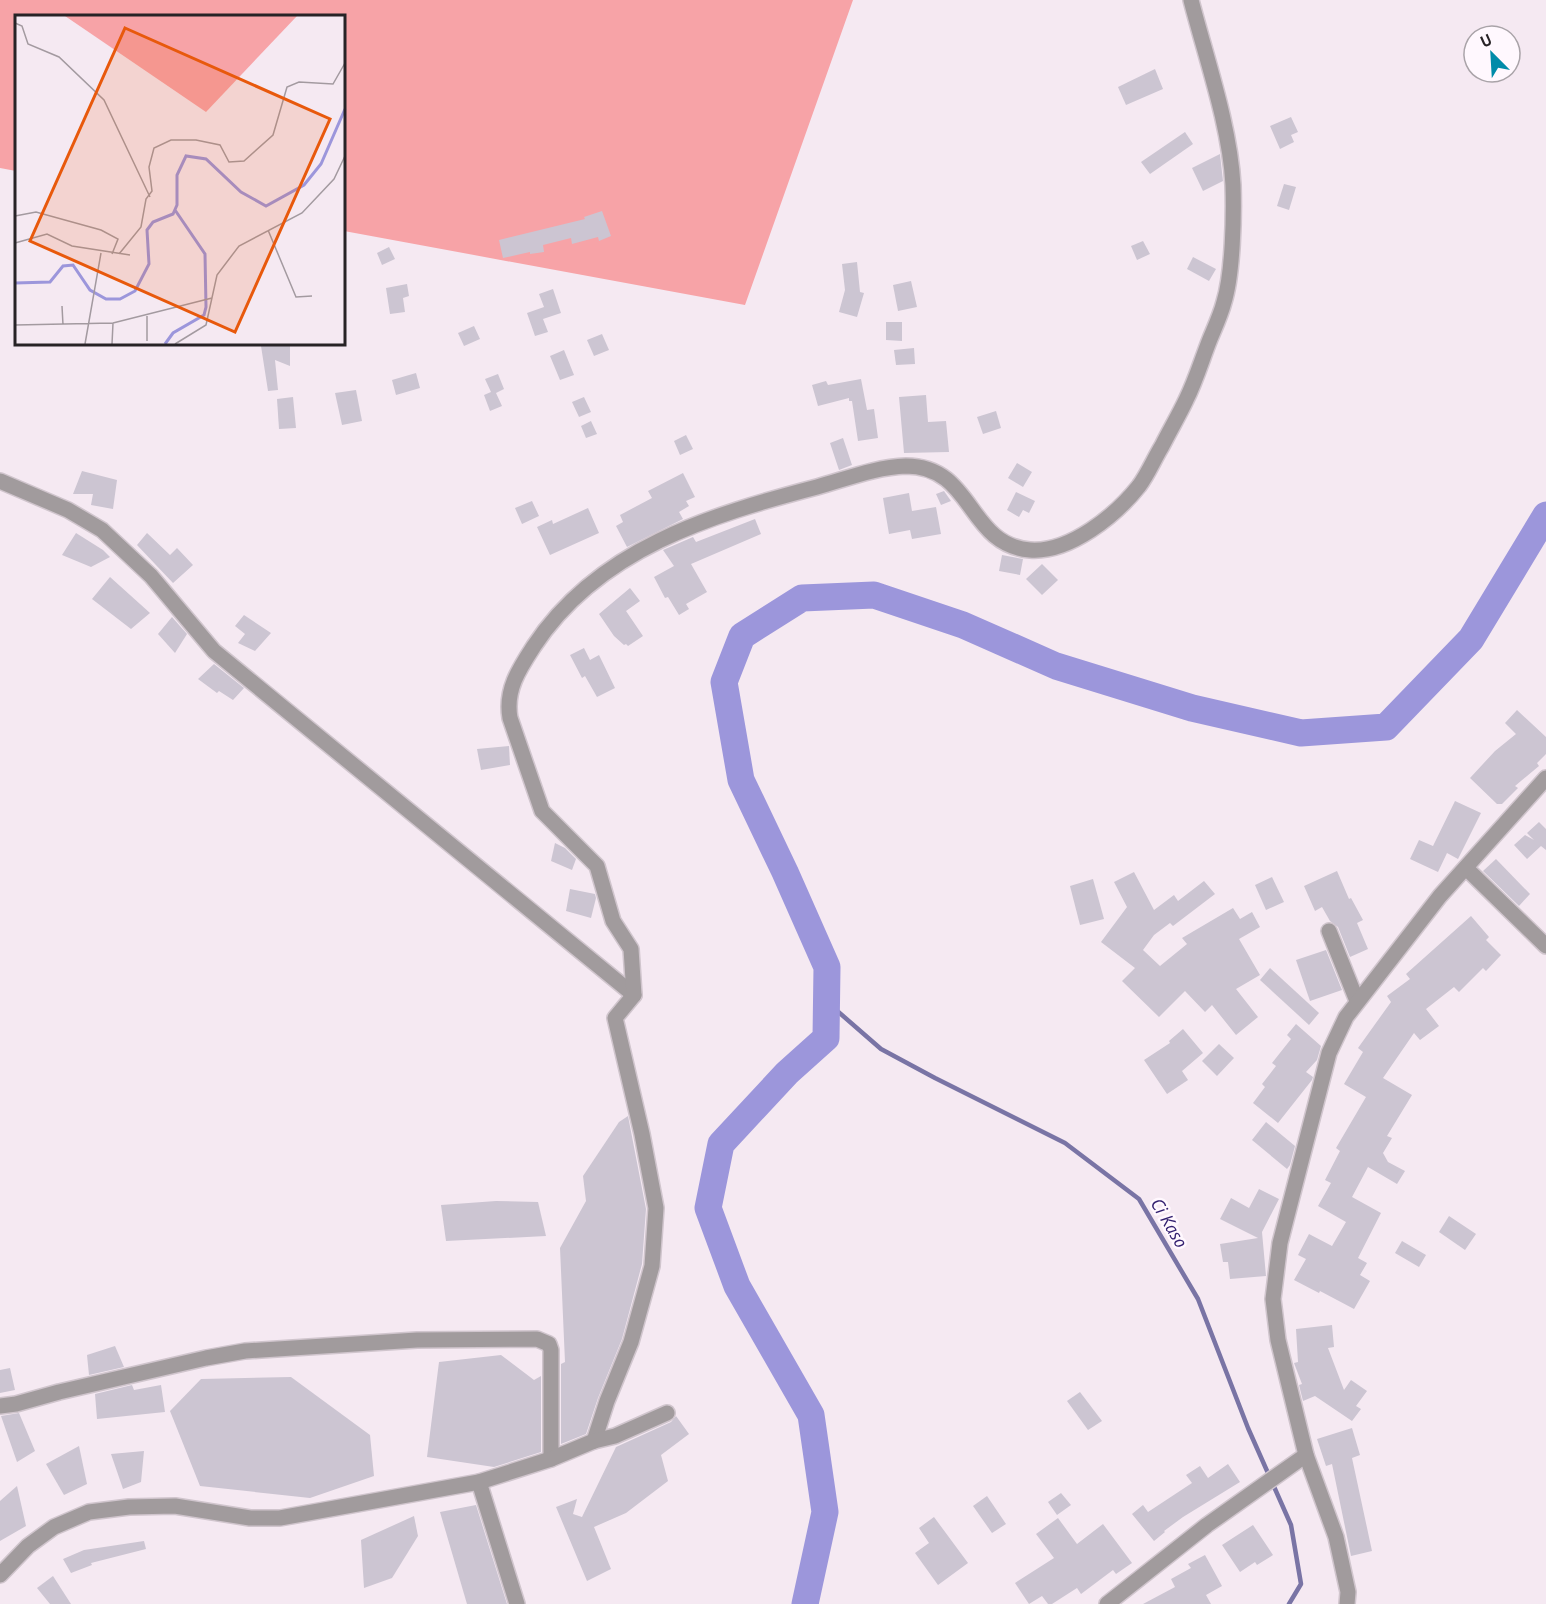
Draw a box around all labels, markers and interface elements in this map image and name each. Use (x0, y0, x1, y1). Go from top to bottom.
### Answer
inset map (15, 15, 345, 345)
north arrow (1462, 24, 1522, 84)
text: U (1477, 29, 1495, 51)
water label: Ci Kaso (1146, 1194, 1193, 1252)

